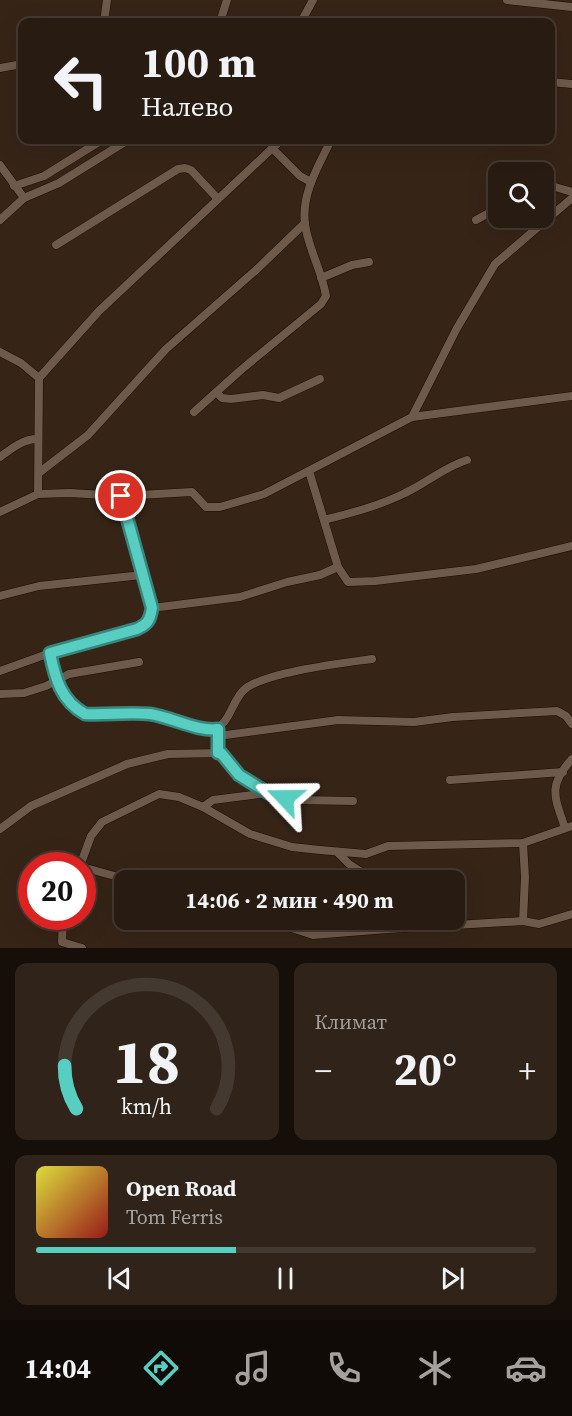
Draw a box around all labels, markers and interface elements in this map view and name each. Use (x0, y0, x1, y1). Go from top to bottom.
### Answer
text: 100 m (141, 33, 256, 91)
icon: left (42, 42, 120, 120)
text: Налево (141, 88, 233, 125)
map controls (488, 162, 554, 228)
button: search (488, 162, 554, 228)
pin (95, 470, 146, 521)
icon: arrive (104, 479, 137, 512)
position arrow (253, 766, 317, 830)
speed limit sign: 20 (18, 852, 96, 930)
text: 14:06 · 2 мин · 490 m (185, 885, 394, 915)
text: Климат (315, 1008, 387, 1036)
text: 18 (113, 1018, 181, 1104)
text: 20° (393, 1038, 457, 1100)
text: − (315, 1048, 332, 1093)
text: + (518, 1048, 536, 1093)
text: km/h (121, 1092, 172, 1121)
text: Open Road (126, 1173, 236, 1203)
text: Tom Ferris (126, 1203, 223, 1231)
icon: previous (103, 1262, 136, 1295)
icon: pause (269, 1262, 302, 1295)
icon: next (436, 1262, 469, 1295)
icon: directions (140, 1347, 182, 1389)
icon: music (232, 1347, 274, 1389)
icon: phone (323, 1347, 365, 1389)
icon: climate (414, 1347, 456, 1389)
icon: car (505, 1347, 547, 1389)
text: 14:04 (25, 1350, 91, 1387)

